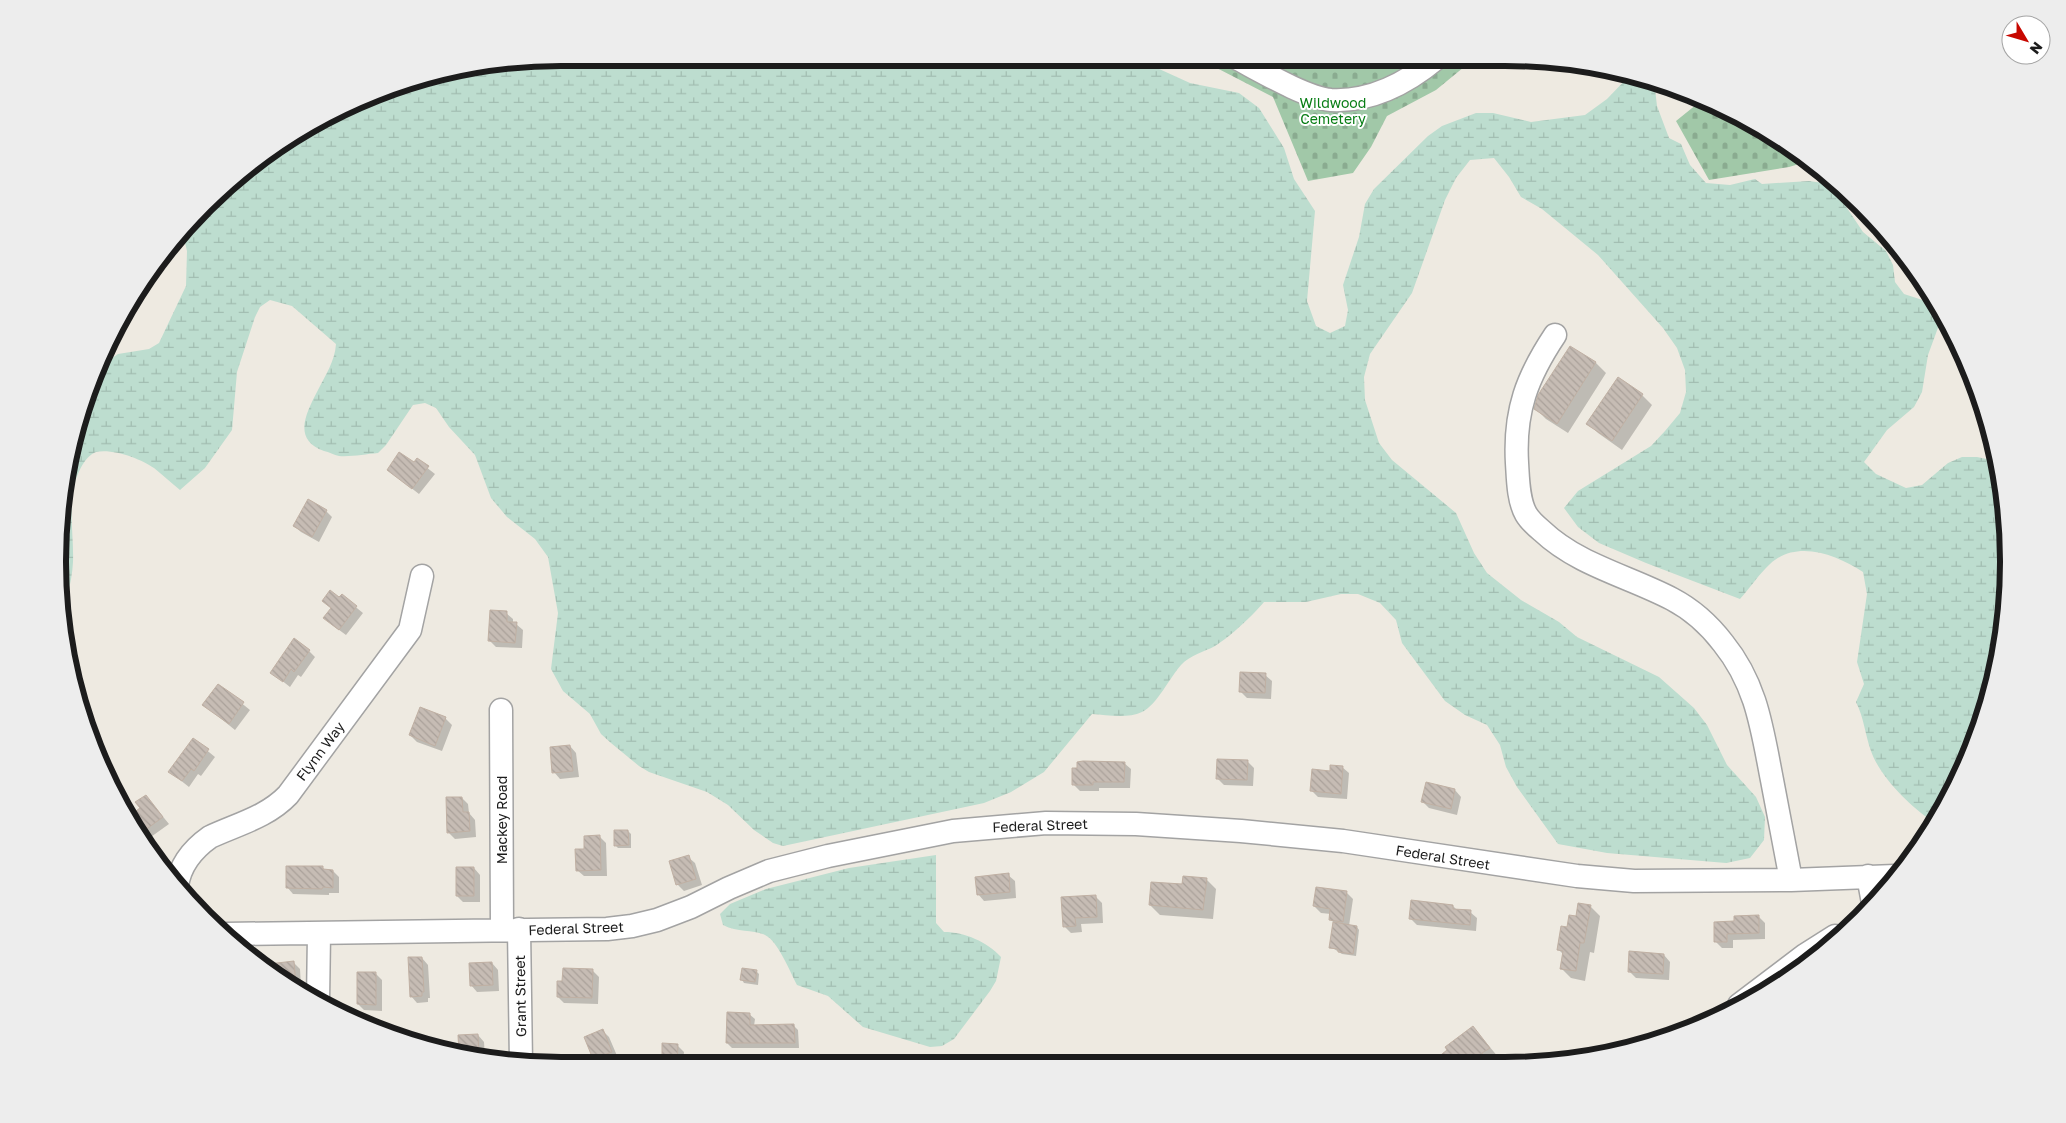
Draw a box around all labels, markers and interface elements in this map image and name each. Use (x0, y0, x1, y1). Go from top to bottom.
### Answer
north arrow (2001, 15, 2051, 65)
text: N (2027, 39, 2047, 58)
park label: Wildwood Cemetery (1300, 94, 1366, 127)
street label: Flynn Way (292, 718, 348, 784)
street label: Mackey Road (493, 776, 510, 864)
street label: Federal Street (992, 815, 1088, 835)
street label: Federal Street (1394, 841, 1492, 873)
street label: Federal Street (528, 918, 624, 938)
street label: Grant Street (511, 955, 529, 1037)

